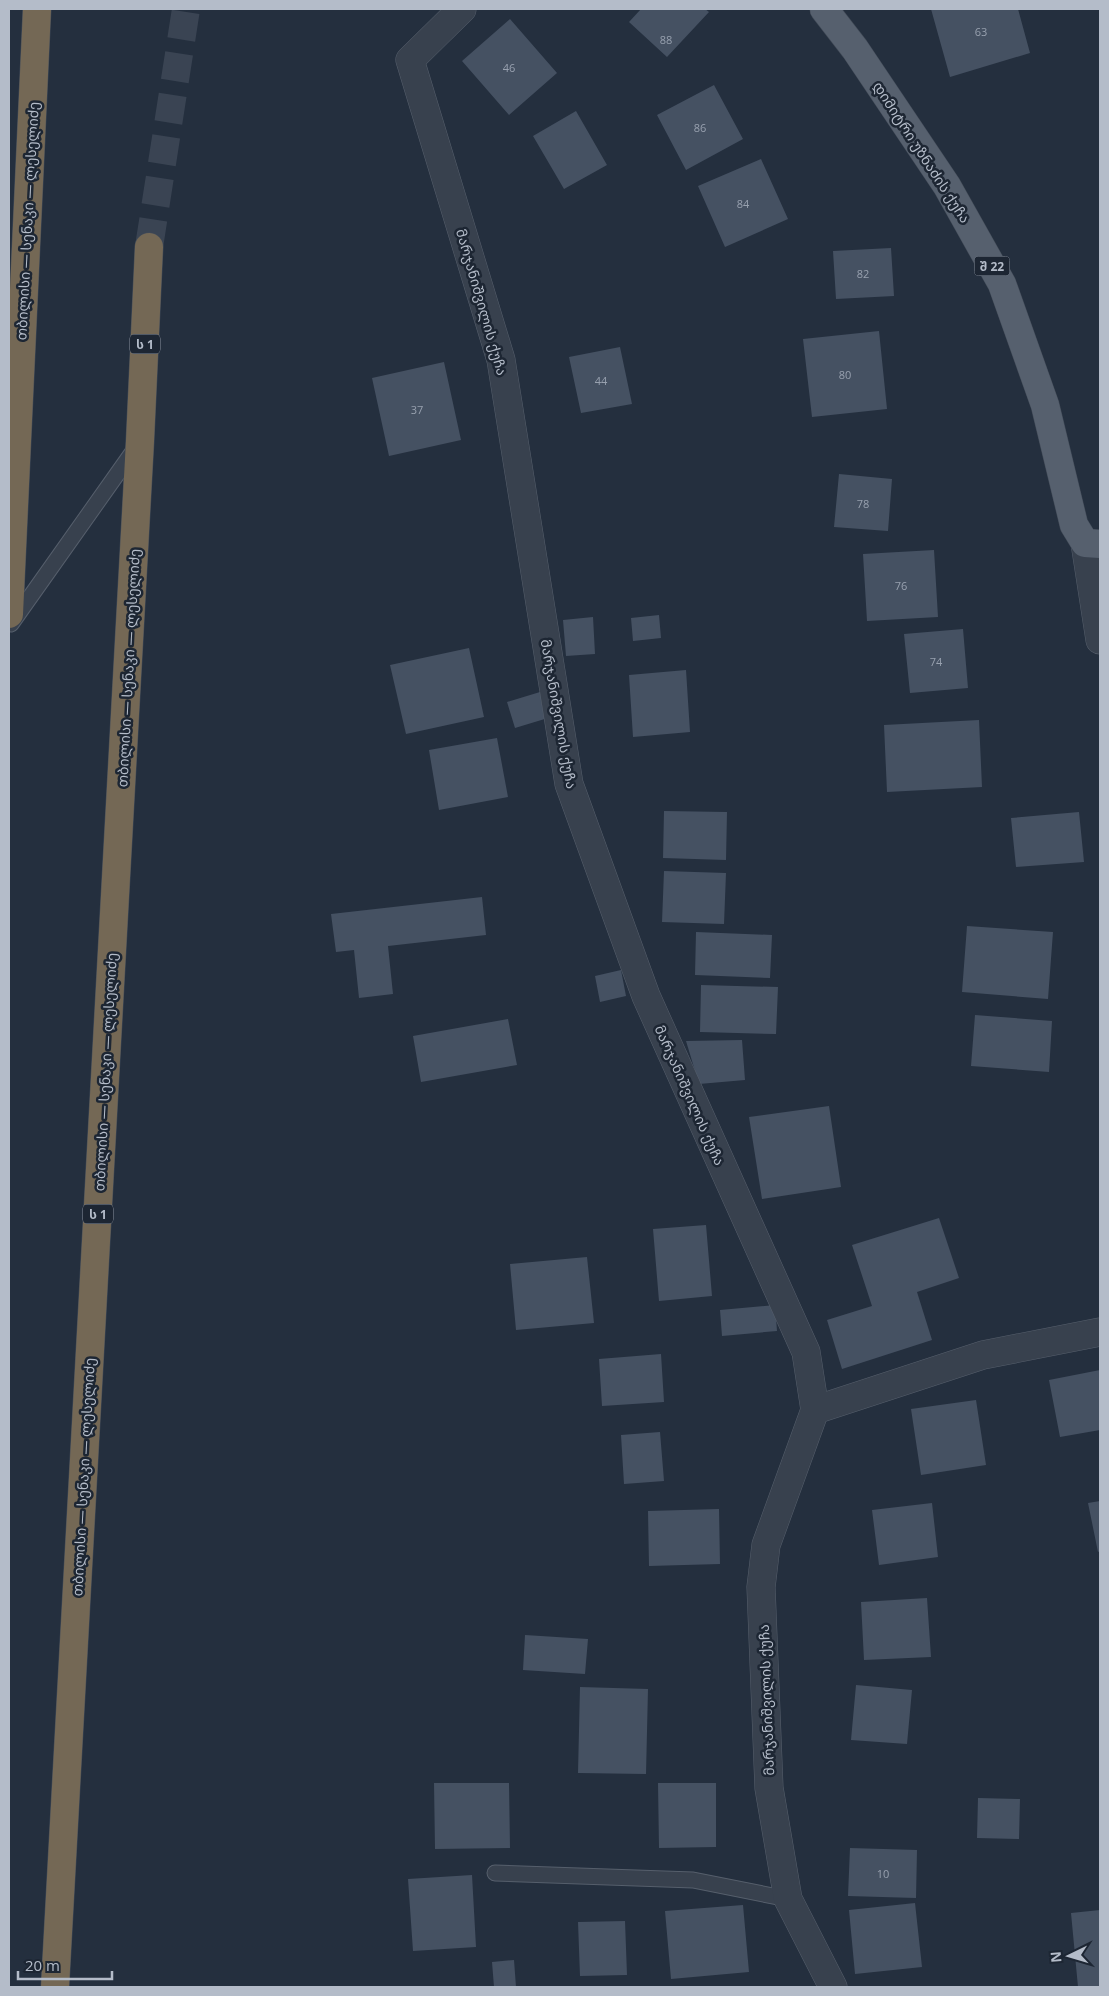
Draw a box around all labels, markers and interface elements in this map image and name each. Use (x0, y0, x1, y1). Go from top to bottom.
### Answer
house number: 63 (975, 24, 987, 39)
house number: 88 (660, 32, 672, 47)
house number: 46 (503, 60, 515, 75)
street label: დიმიტრი უზნაძის ქუჩა (869, 78, 975, 226)
street label: თბილისი — სენაკი — ლესელიძე (11, 101, 43, 341)
house number: 86 (694, 120, 706, 135)
house number: 84 (737, 196, 750, 211)
street label: მარჯანიშვილის ქუჩა (452, 226, 512, 378)
road number: შ 22 (974, 256, 1010, 276)
house number: 82 (857, 266, 869, 281)
road number: ს 1 (130, 334, 160, 354)
house number: 80 (839, 367, 851, 382)
house number: 44 (595, 373, 608, 388)
house number: 37 (411, 402, 423, 417)
house number: 78 (857, 496, 869, 511)
street label: თბილისი — სენაკი — ლესელიძე (112, 548, 144, 788)
house number: 76 (895, 578, 907, 593)
street label: მარჯანიშვილის ქუჩა (536, 638, 582, 790)
house number: 74 (930, 654, 943, 669)
street label: თბილისი — სენაკი — ლესელიძე (89, 952, 121, 1192)
street label: მარჯანიშვილის ქუჩა (650, 1022, 730, 1168)
road number: ს 1 (83, 1204, 113, 1224)
street label: თბილისი — სენაკი — ლესელიძე (67, 1357, 99, 1597)
street label: მარჯანიშვილის ქუჩა (754, 1624, 778, 1776)
house number: 10 (877, 1866, 889, 1881)
north arrow (1044, 1931, 1094, 1981)
scale bar (18, 1948, 111, 1980)
text: N (1046, 1951, 1066, 1964)
text: 20 m (25, 1955, 60, 1975)

